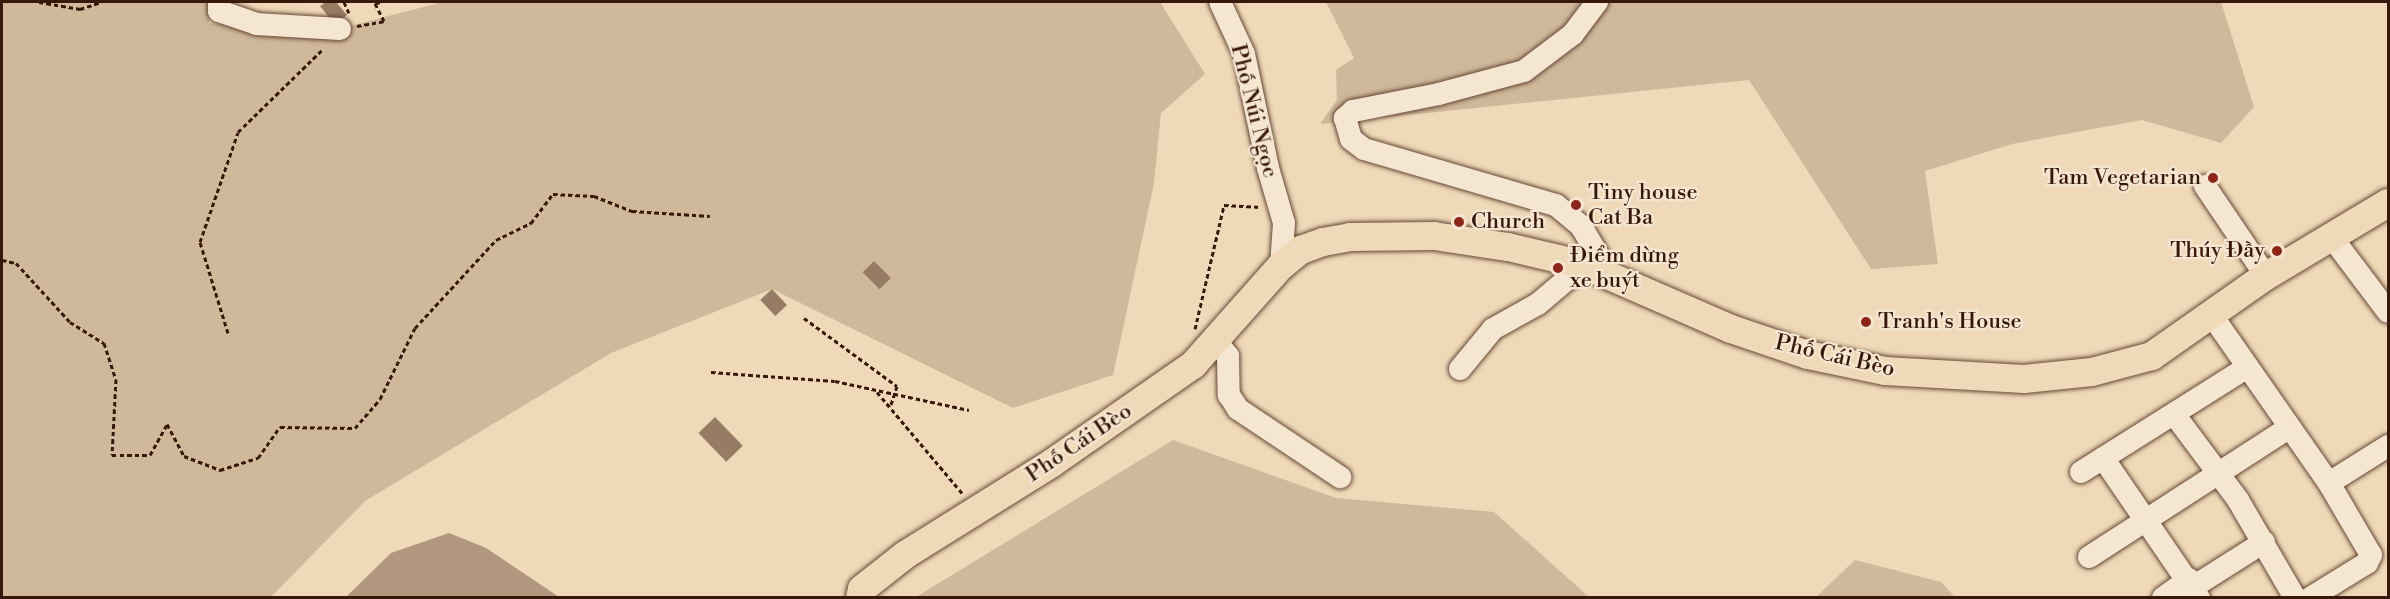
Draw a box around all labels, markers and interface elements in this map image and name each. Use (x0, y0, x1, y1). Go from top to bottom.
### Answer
street label: Phố Núi Ngọc (1225, 41, 1283, 181)
place label: Tam Vegetarian (2044, 165, 2201, 191)
marker: Tam Vegetarian (2206, 171, 2220, 185)
place label: Tiny house Cat Ba (1588, 179, 1698, 230)
marker: Tiny house Cat Ba (1569, 198, 1583, 212)
place label: Church (1471, 209, 1545, 235)
marker: Church (1452, 215, 1466, 229)
place label: Thúy Đầy (2170, 238, 2265, 264)
place label: Điểm dừng xe buýt (1570, 242, 1679, 294)
marker: Thúy Đầy (2270, 244, 2284, 258)
marker: Điểm dừng xe buýt (1551, 261, 1565, 275)
place label: Tranh's House (1878, 309, 2022, 335)
marker: Tranh's House (1859, 315, 1873, 329)
street label: Phố Cái Bèo (1773, 329, 1897, 383)
street label: Phố Cái Bèo (1021, 398, 1137, 488)

